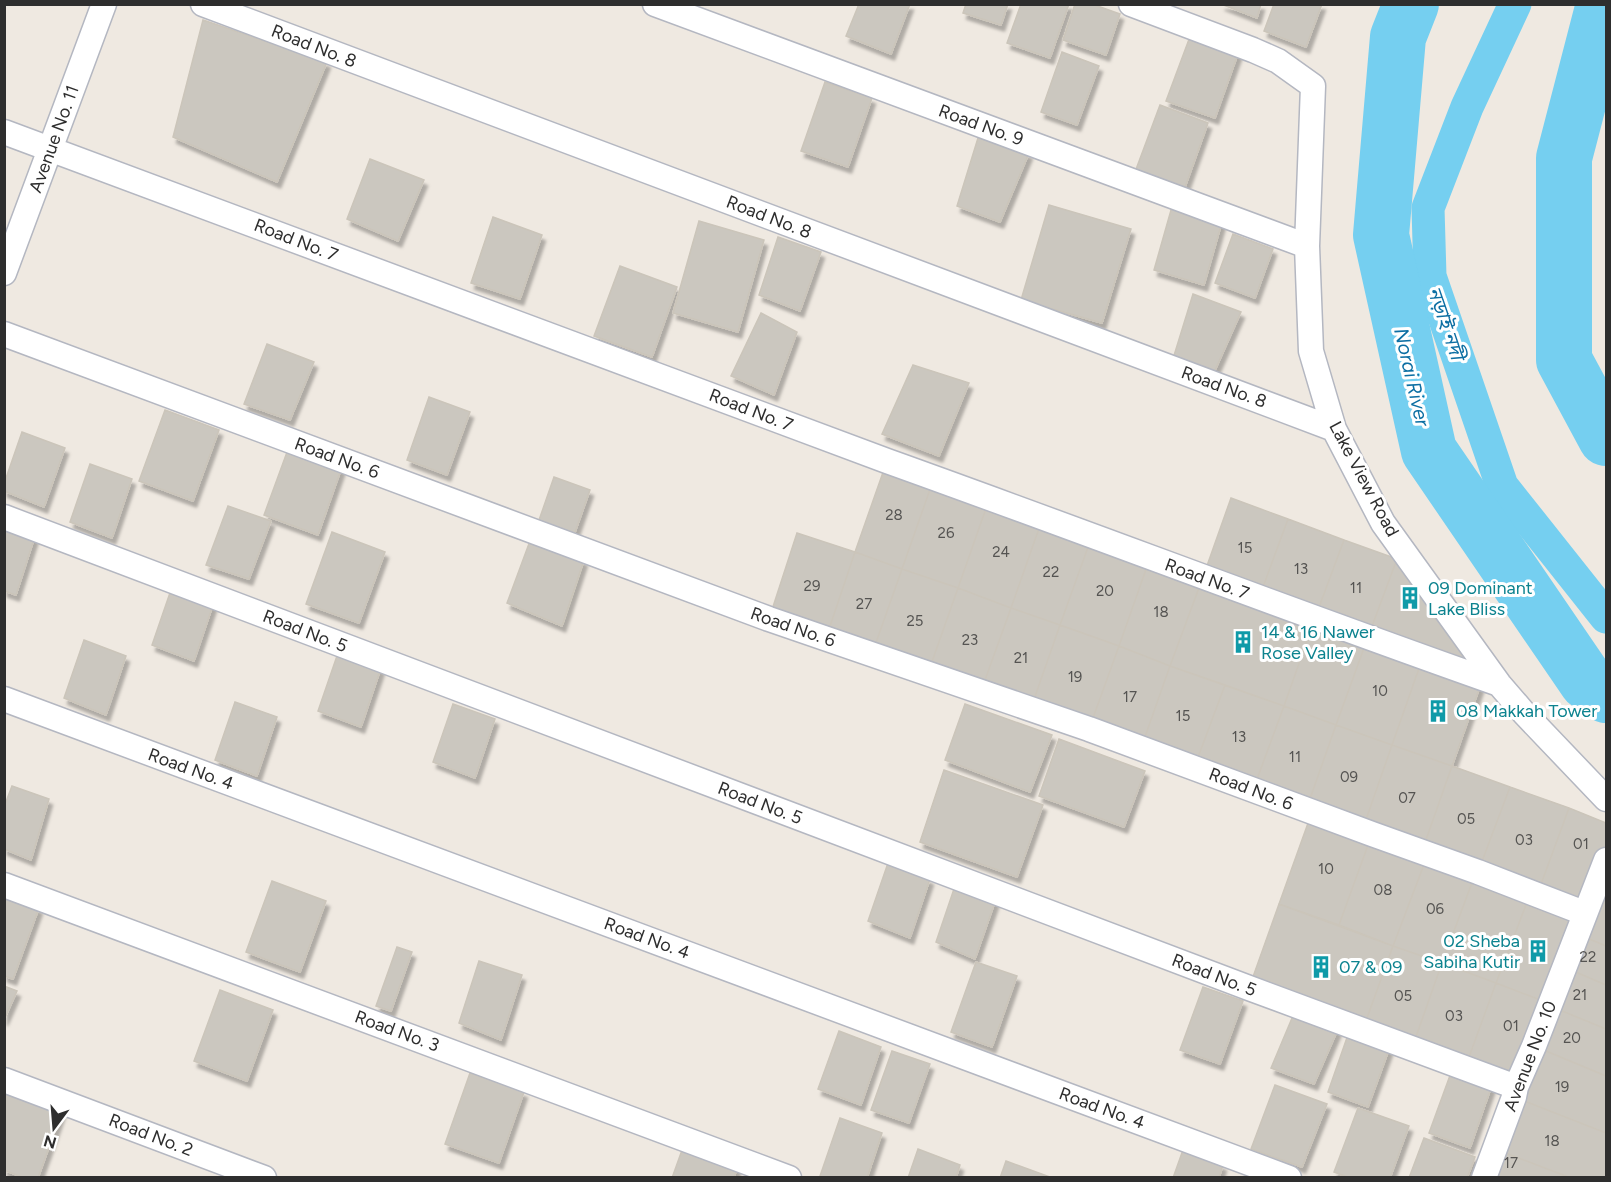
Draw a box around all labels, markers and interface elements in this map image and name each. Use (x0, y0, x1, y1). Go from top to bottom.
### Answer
street label: Road No. 8 (268, 20, 360, 72)
street label: Avenue No. 11 (24, 82, 84, 196)
street label: Road No. 9 (936, 100, 1026, 150)
street label: Road No. 8 (723, 191, 815, 243)
street label: Road No. 7 (251, 214, 341, 266)
water label: নড়াই নদী (1422, 283, 1471, 366)
water label: Norai River (1389, 325, 1435, 430)
street label: Road No. 8 (1178, 361, 1270, 413)
street label: Road No. 7 (706, 384, 796, 436)
street label: Lake View Road (1324, 418, 1404, 540)
street label: Road No. 6 (292, 433, 382, 483)
house number: 28 (885, 506, 903, 524)
house number: 26 (938, 524, 955, 542)
house number: 15 (1238, 539, 1252, 557)
house number: 24 (992, 543, 1010, 561)
street label: Road No. 7 (1162, 554, 1252, 605)
house number: 13 (1294, 560, 1308, 578)
house number: 22 (1043, 563, 1059, 581)
house number: 29 (804, 577, 820, 595)
place label: 09 Dominant Lake Bliss (1428, 577, 1533, 620)
house number: 11 (1350, 579, 1362, 597)
house number: 20 (1096, 582, 1114, 600)
building icon: 09 Dominant Lake Bliss (1397, 585, 1423, 611)
house number: 27 (856, 595, 872, 613)
street label: Road No. 6 (748, 602, 838, 652)
house number: 18 (1153, 603, 1169, 621)
street label: Road No. 5 (260, 605, 350, 657)
house number: 25 (906, 612, 924, 630)
place label: 14 & 16 Nawer Rose Valley (1261, 621, 1375, 664)
building icon: 14 & 16 Nawer Rose Valley (1230, 629, 1256, 655)
house number: 23 (962, 631, 978, 649)
house number: 21 (1014, 649, 1028, 667)
house number: 19 (1068, 668, 1082, 686)
house number: 10 (1372, 682, 1388, 700)
house number: 17 (1123, 688, 1137, 706)
building icon: 08 Makkah Tower (1425, 698, 1451, 724)
place label: 08 Makkah Tower (1456, 700, 1597, 722)
house number: 15 (1176, 707, 1190, 725)
house number: 13 (1232, 728, 1246, 746)
street label: Road No. 4 (145, 743, 237, 795)
house number: 11 (1289, 748, 1301, 766)
street label: Road No. 6 (1206, 763, 1296, 815)
house number: 09 (1340, 768, 1358, 786)
street label: Road No. 5 (715, 777, 805, 829)
house number: 07 (1398, 789, 1416, 807)
house number: 05 (1457, 810, 1475, 828)
house number: 03 (1515, 831, 1533, 849)
house number: 01 (1573, 835, 1589, 853)
house number: 10 (1318, 860, 1334, 878)
house number: 08 (1374, 881, 1392, 899)
house number: 06 (1426, 900, 1445, 918)
street label: Road No. 4 (601, 912, 693, 964)
place label: 02 Sheba Sabiha Kutir (1423, 930, 1520, 973)
building icon: 02 Sheba Sabiha Kutir (1525, 938, 1551, 964)
house number: 22 (1580, 948, 1596, 966)
street label: Road No. 5 (1169, 949, 1259, 1001)
building icon: 07 & 09 (1308, 954, 1334, 980)
place label: 07 & 09 (1339, 956, 1402, 978)
house number: 21 (1573, 986, 1587, 1004)
house number: 05 (1394, 987, 1412, 1005)
street label: Avenue No. 10 (1499, 998, 1561, 1114)
street label: Road No. 3 (352, 1006, 442, 1056)
house number: 03 (1445, 1007, 1463, 1025)
house number: 01 (1503, 1017, 1519, 1035)
house number: 20 (1563, 1029, 1581, 1047)
house number: 19 (1555, 1078, 1569, 1096)
street label: Road No. 4 (1056, 1082, 1148, 1134)
north arrow (24, 1098, 84, 1158)
street label: Road No. 2 (106, 1109, 196, 1161)
text: N (41, 1131, 59, 1153)
house number: 18 (1544, 1132, 1560, 1150)
house number: 17 (1504, 1154, 1518, 1172)

